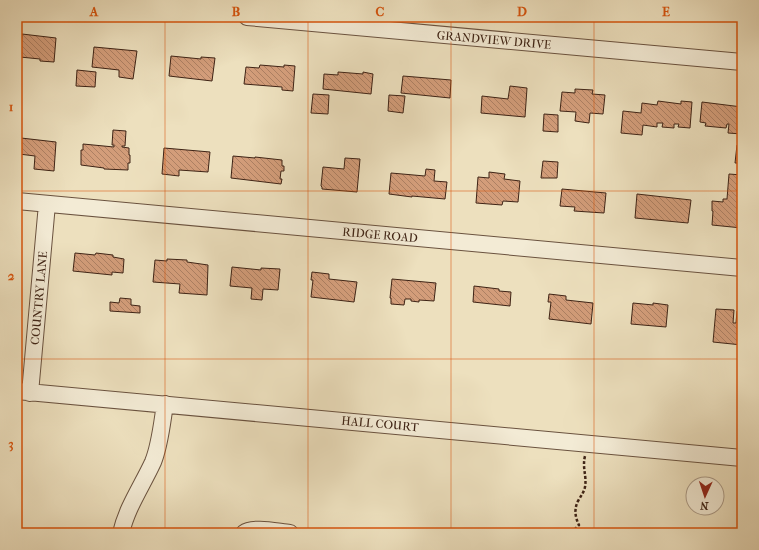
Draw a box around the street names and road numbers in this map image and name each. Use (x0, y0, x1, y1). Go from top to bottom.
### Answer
street label: GRANDVIEW DRIVE (436, 28, 552, 52)
street label: RIDGE ROAD (342, 225, 418, 245)
street label: COUNTRY LANE (28, 250, 50, 346)
street label: HALL COURT (341, 414, 420, 434)

